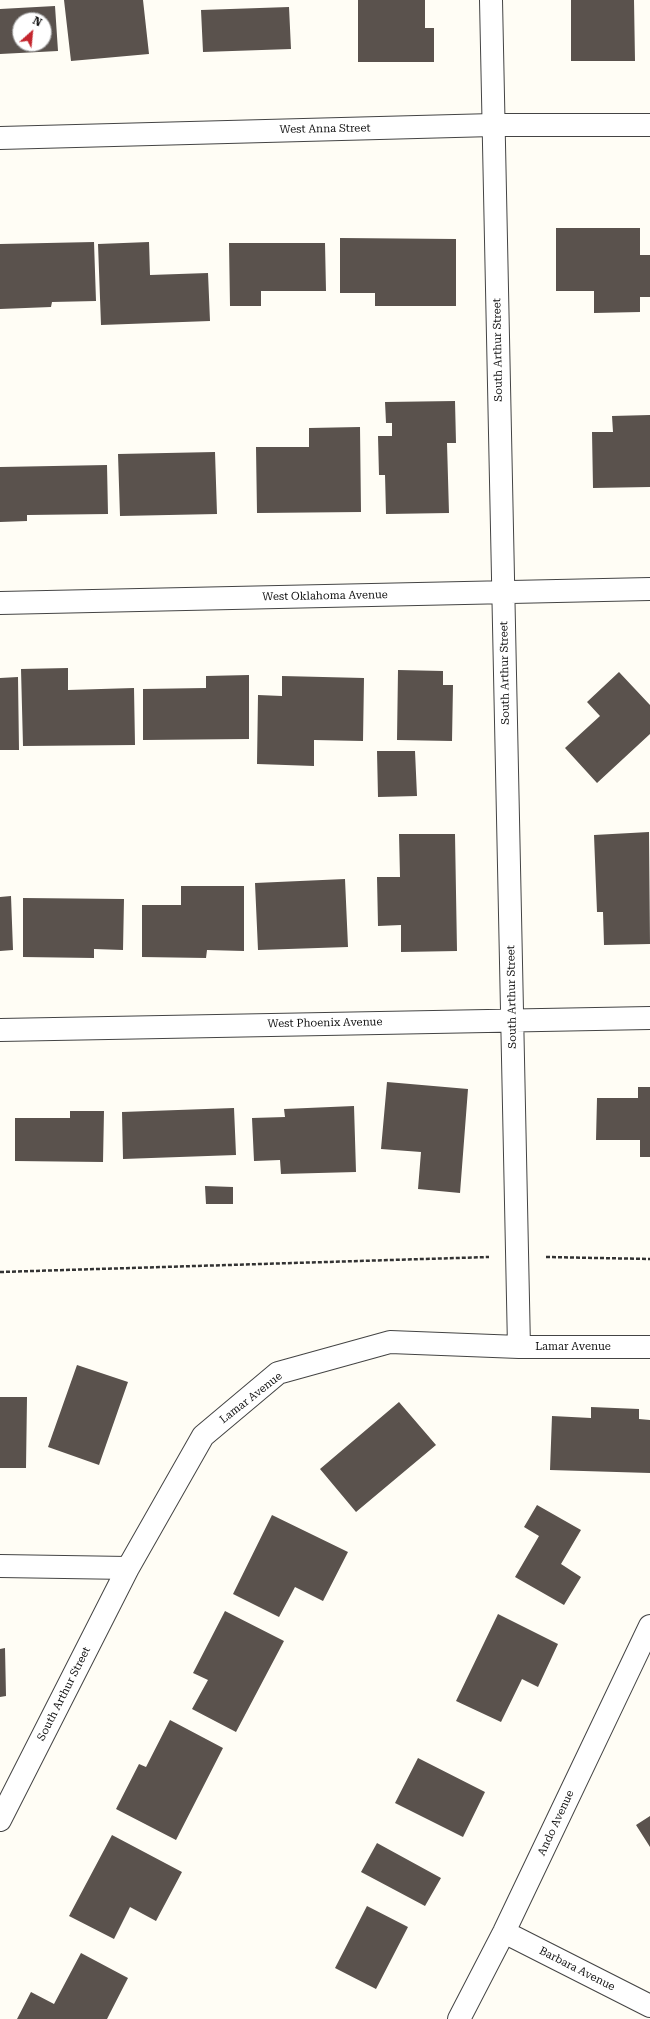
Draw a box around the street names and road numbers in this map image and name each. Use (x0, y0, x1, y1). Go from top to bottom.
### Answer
street label: West Anna Street (279, 122, 371, 136)
street label: South Arthur Street (490, 298, 506, 402)
street label: West Oklahoma Avenue (262, 588, 388, 604)
street label: South Arthur Street (497, 621, 513, 725)
street label: South Arthur Street (504, 945, 520, 1049)
street label: West Phoenix Avenue (267, 1015, 383, 1031)
street label: Lamar Avenue (535, 1340, 611, 1354)
street label: Lamar Avenue (217, 1370, 285, 1426)
street label: South Arthur Street (35, 1645, 93, 1743)
street label: Ando Avenue (535, 1788, 577, 1858)
street label: Barbara Avenue (537, 1944, 617, 1994)

